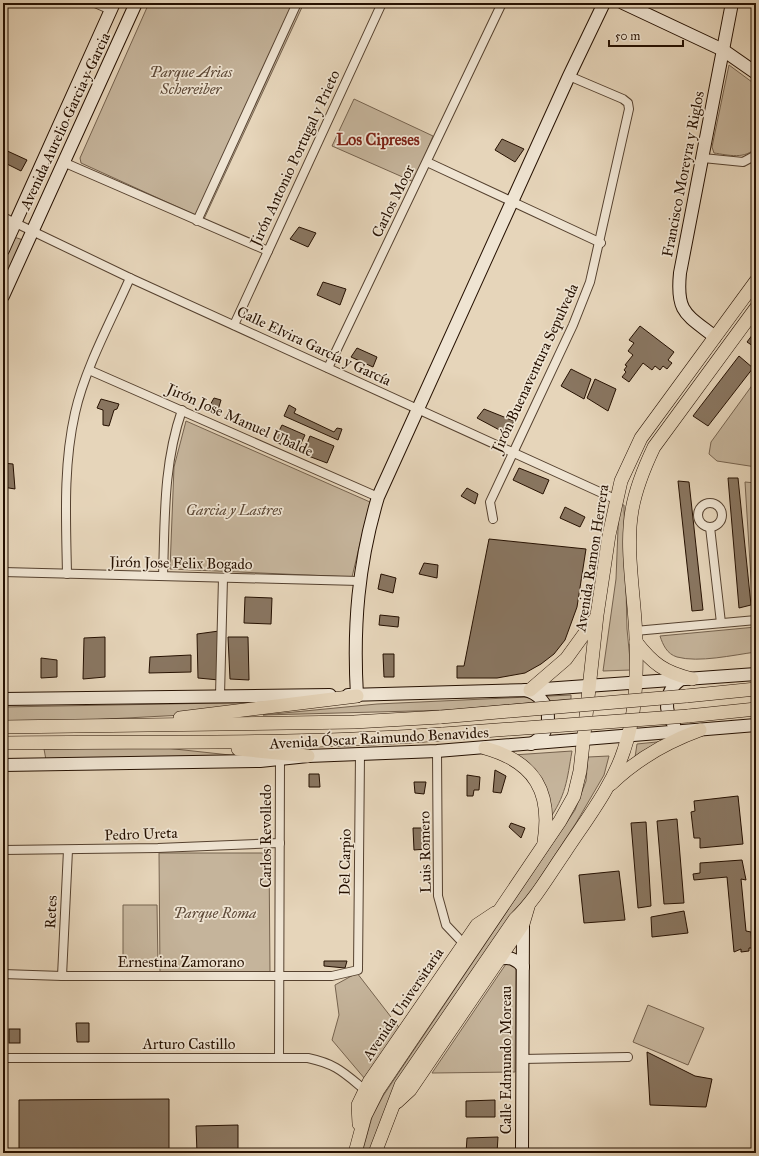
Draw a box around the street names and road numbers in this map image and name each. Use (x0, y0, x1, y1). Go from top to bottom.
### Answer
street label: Avenida Aurelio Garcia y Garcia (16, 29, 114, 213)
street label: Jirón Antonio Portugal y Prieto (245, 67, 345, 251)
street label: Francisco Moreyra y Riglos (658, 90, 708, 258)
street label: Carlos Moor (368, 161, 418, 240)
street label: Jirón Buenaventura Sepulveda (487, 280, 583, 458)
street label: Calle Elvira García y García (234, 302, 395, 390)
street label: Jirón Jose Manuel Ubalde (162, 379, 316, 461)
street label: Avenida Ramon Herrera (571, 482, 613, 634)
street label: Jirón Jose Felix Bogado (107, 553, 253, 574)
street label: Avenida Óscar Raimundo Benavides (268, 722, 489, 753)
street label: Carlos Revolledo (257, 784, 275, 888)
street label: Luis Romero (415, 811, 435, 893)
street label: Pedro Ureta (104, 824, 179, 844)
street label: Del Carpio (335, 828, 355, 896)
street label: Retes (41, 895, 61, 929)
street label: Avenida Universitaria (358, 944, 448, 1064)
street label: Ernestina Zamorano (118, 953, 245, 971)
street label: Calle Edmundo Moreau (497, 986, 515, 1134)
street label: Arturo Castillo (142, 1035, 236, 1053)

